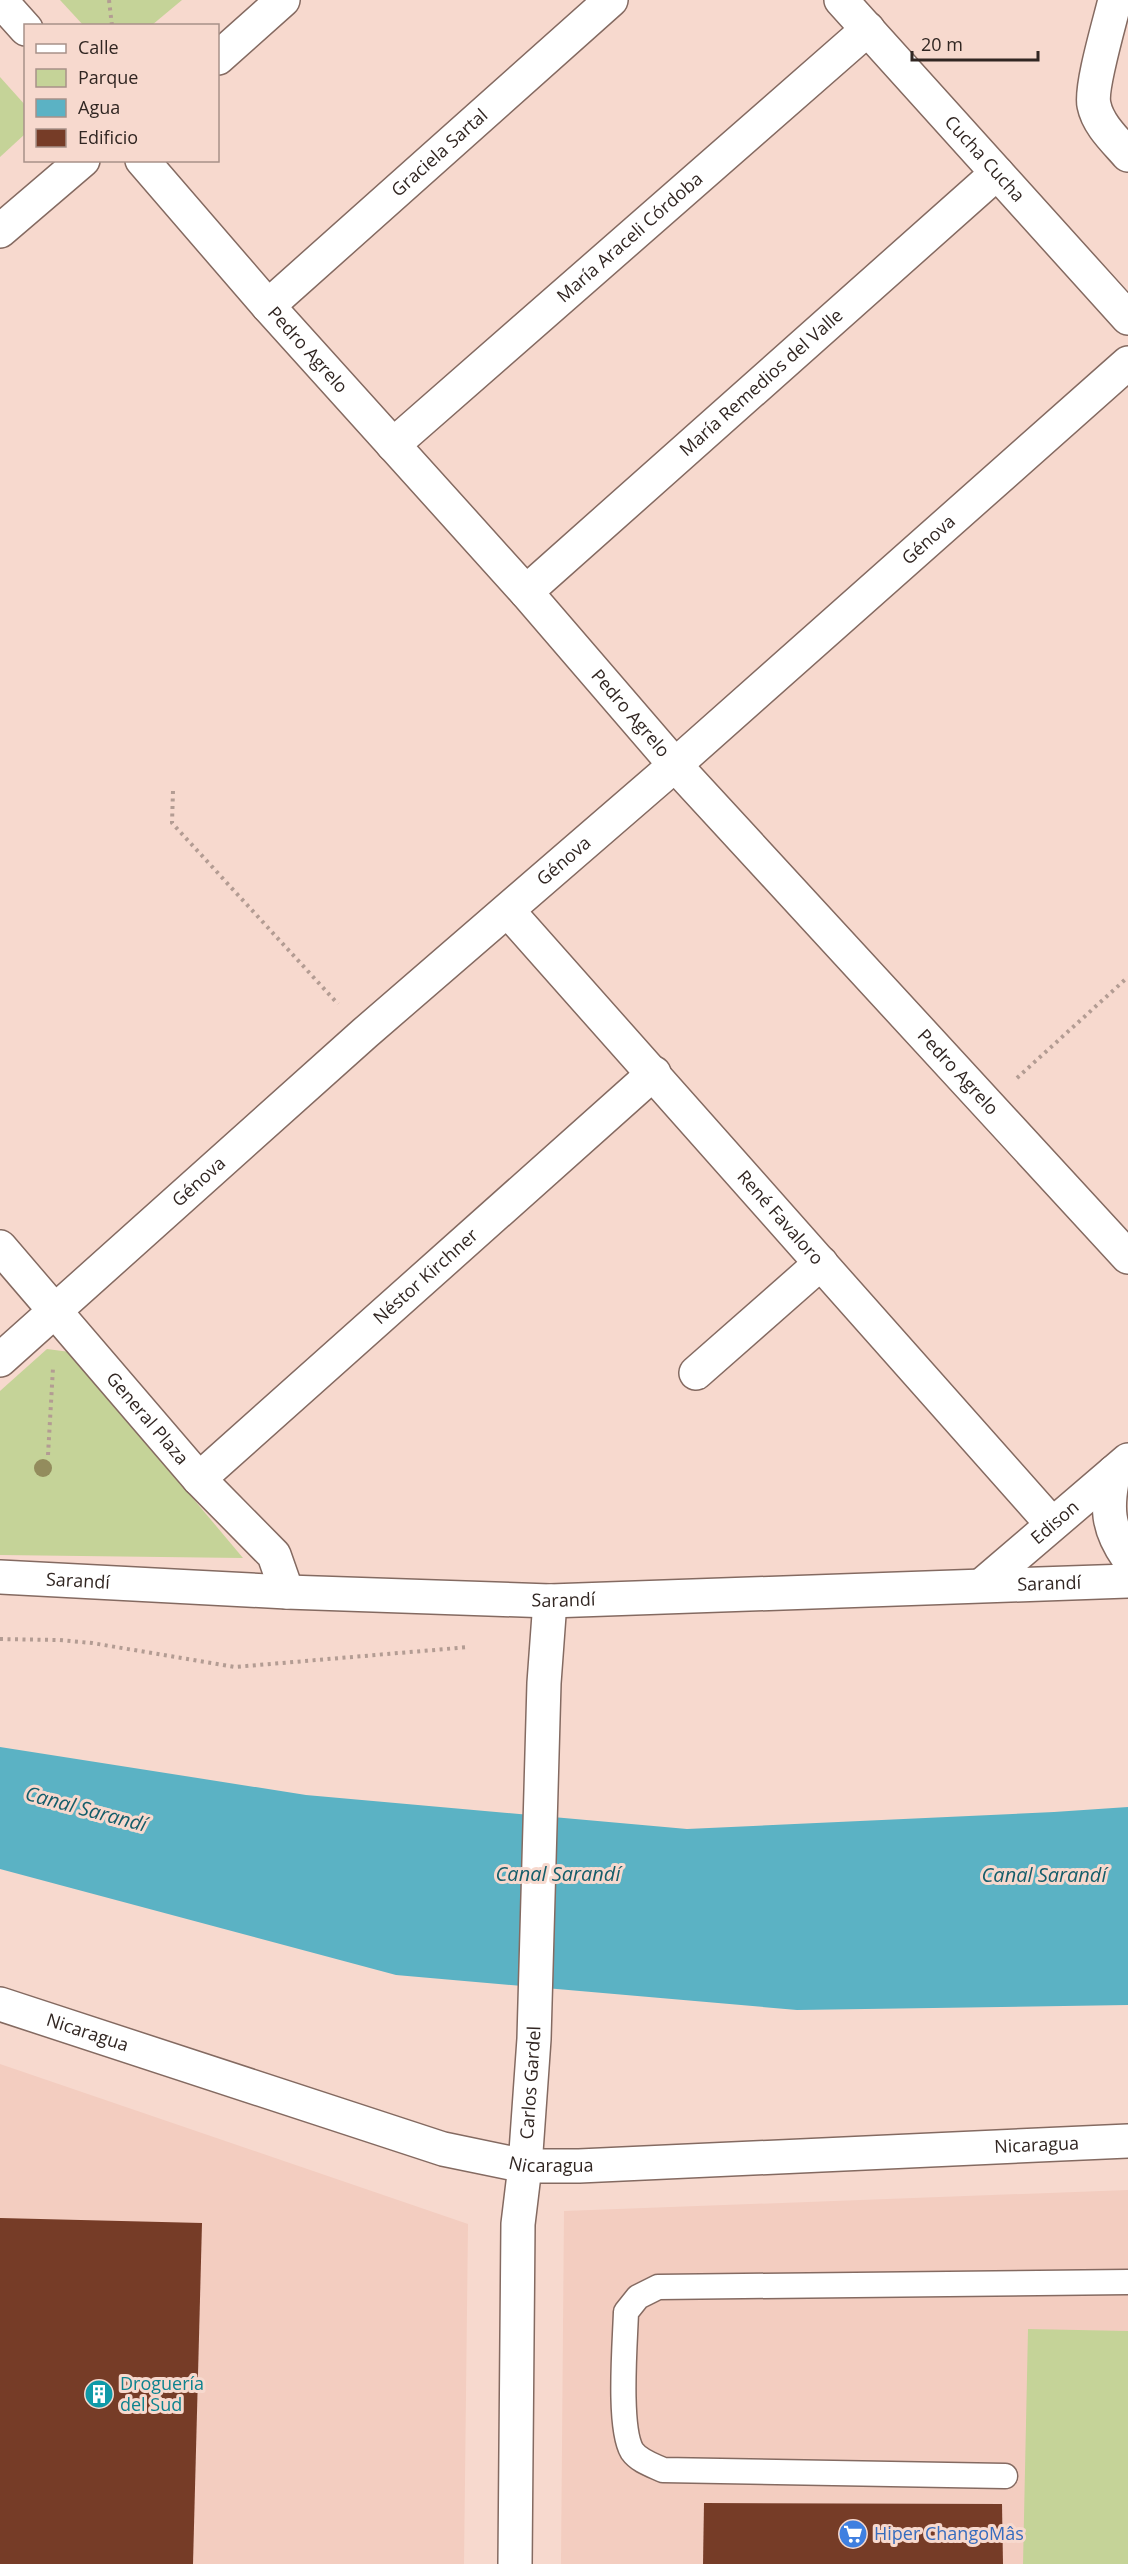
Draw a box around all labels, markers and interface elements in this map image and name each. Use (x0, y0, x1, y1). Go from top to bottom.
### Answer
legend (24, 24, 219, 162)
scale bar (912, 24, 1038, 62)
text: 20 m (921, 32, 963, 56)
text: Calle (78, 35, 119, 59)
text: Parque (78, 65, 138, 89)
text: Agua (78, 95, 120, 119)
street label: Graciela Sartal (386, 103, 492, 201)
street label: Cucha Cucha (940, 110, 1030, 207)
text: Edificio (78, 125, 138, 149)
street label: María Araceli Córdoba (551, 166, 707, 307)
street label: Pedro Agrelo (263, 301, 354, 398)
street label: María Remedios del Valle (674, 303, 847, 461)
street label: Génova (896, 509, 960, 569)
street label: Pedro Agrelo (587, 663, 676, 762)
street label: Génova (531, 830, 595, 890)
street label: Pedro Agrelo (913, 1023, 1004, 1120)
street label: Génova (166, 1151, 230, 1211)
street label: René Favaloro (732, 1165, 829, 1269)
street label: Néstor Kirchner (368, 1222, 483, 1329)
street label: General Plaza (101, 1367, 194, 1469)
street label: Edison (1025, 1494, 1083, 1549)
street label: Sarandí (45, 1566, 111, 1594)
street label: Sarandí (1017, 1570, 1082, 1596)
street label: Sarandí (531, 1586, 596, 1612)
water label: Canal Sarandí (22, 1779, 153, 1838)
water label: Canal Sarandí (496, 1860, 623, 1887)
water label: Canal Sarandí (982, 1861, 1109, 1888)
street label: Nicaragua (44, 2007, 132, 2056)
street label: Carlos Gardel (514, 2026, 545, 2140)
street label: Nicaragua (994, 2130, 1080, 2158)
street label: Nicaragua (507, 2150, 594, 2177)
place label: Droguería del Sud (120, 2371, 204, 2416)
building icon: Droguería del Sud (83, 2378, 115, 2410)
supermarket icon: Hiper ChangoMâs (837, 2518, 869, 2550)
place label: Hiper ChangoMâs (874, 2521, 1024, 2545)

